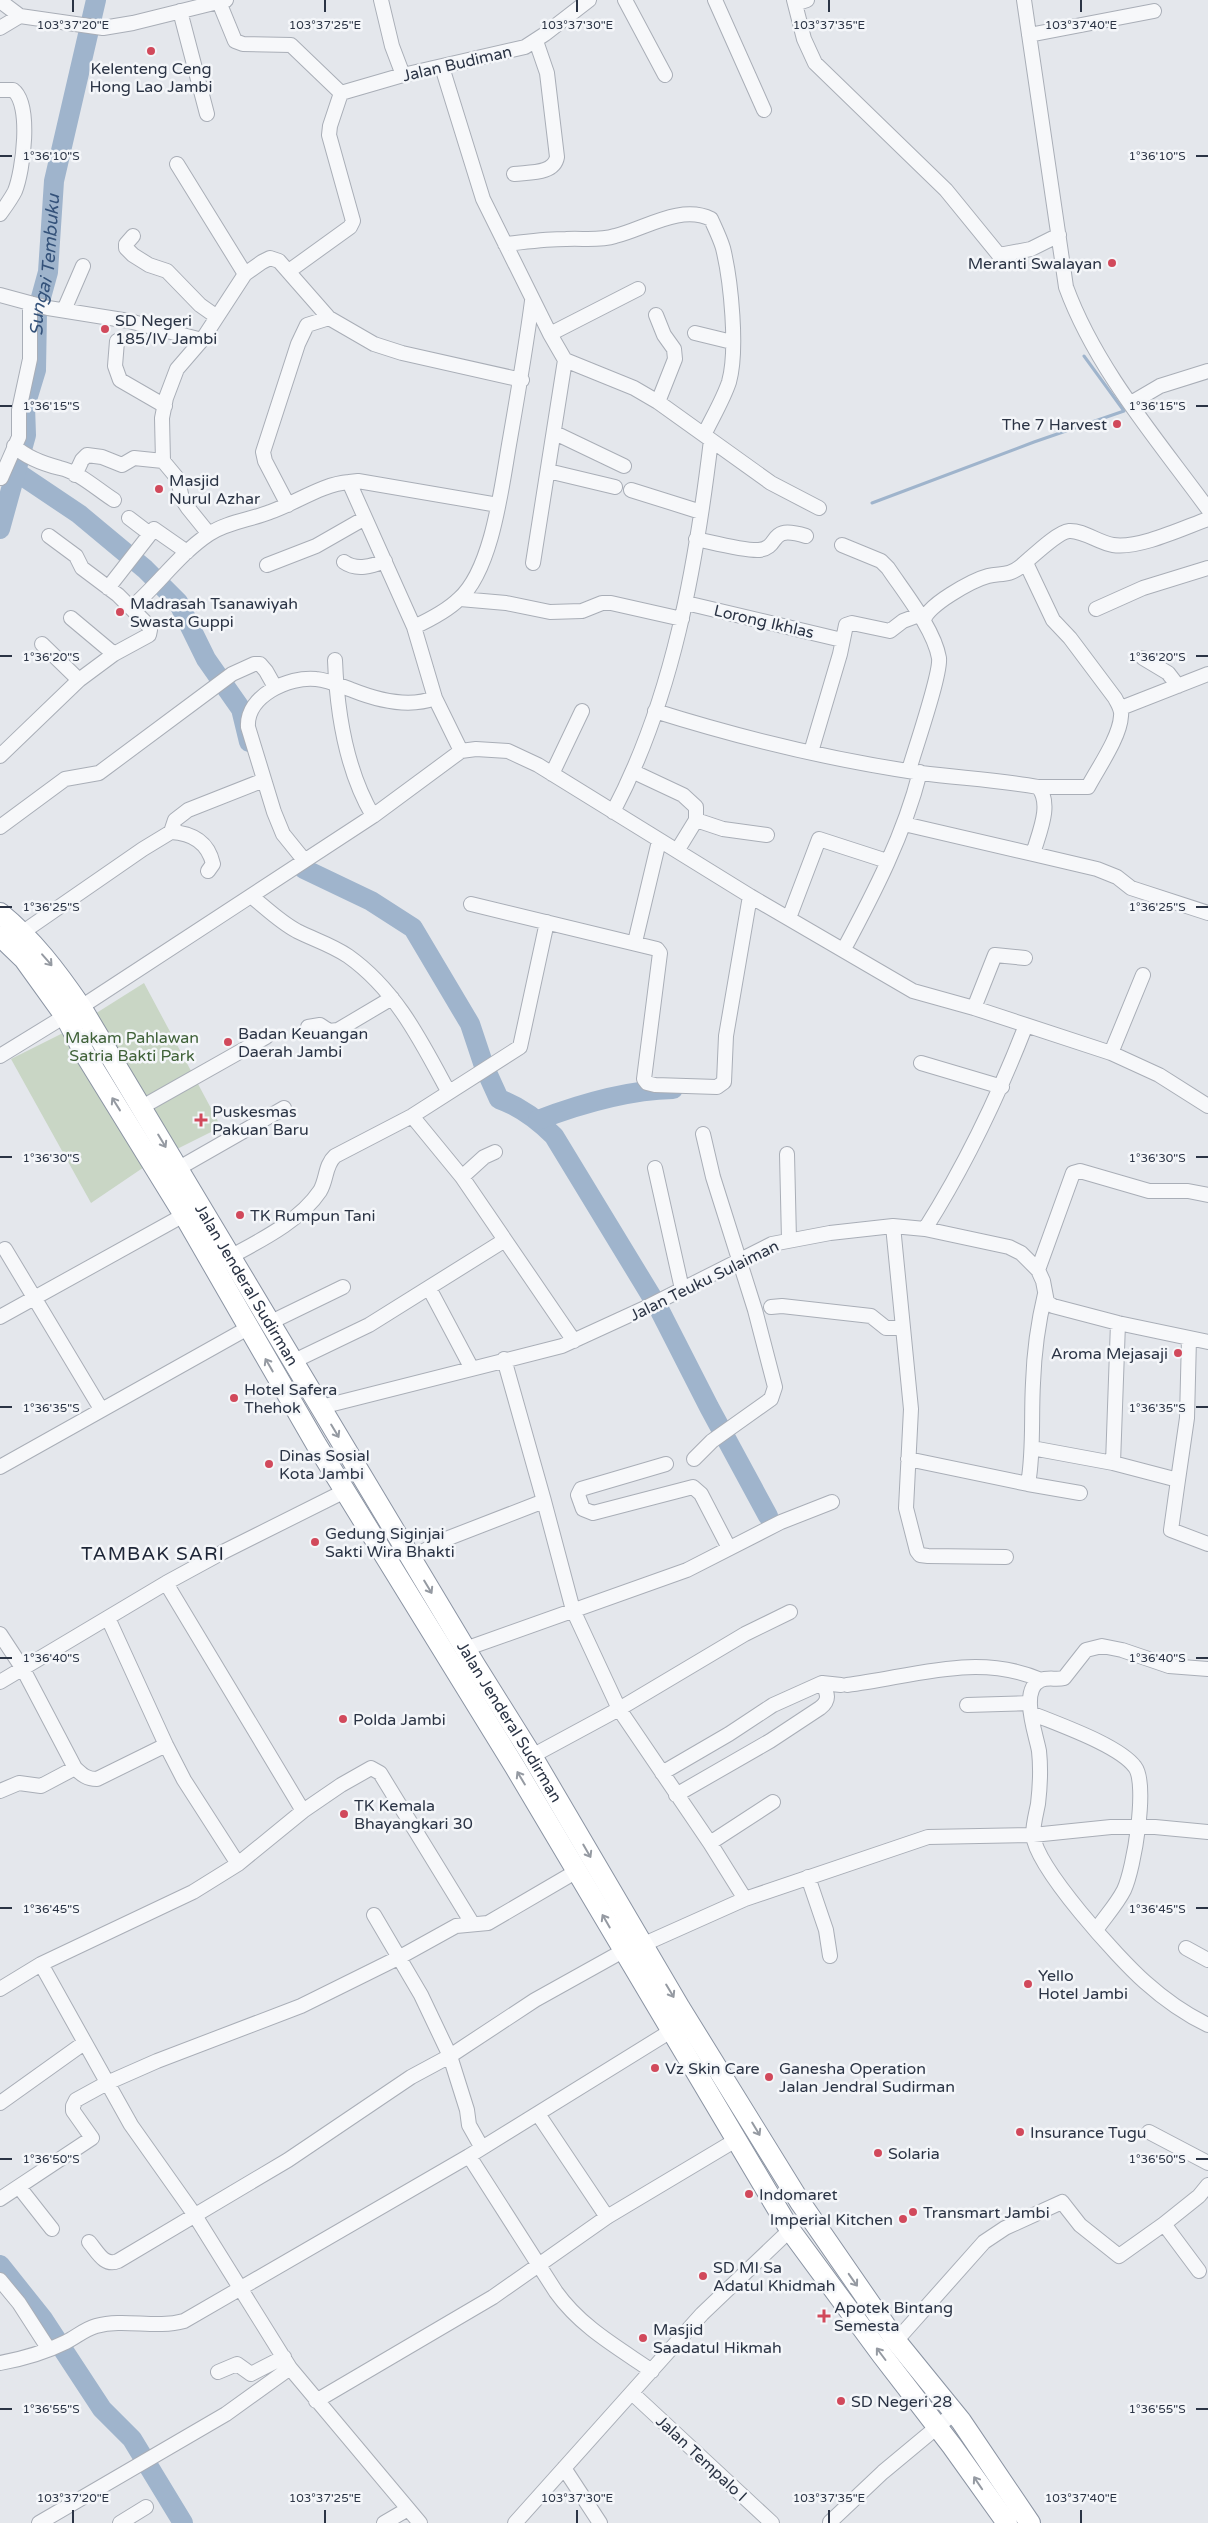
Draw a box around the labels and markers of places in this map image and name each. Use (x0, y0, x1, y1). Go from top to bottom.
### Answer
marker: Kelenteng Ceng Hong Lao Jambi (145, 45, 157, 57)
place label: Kelenteng Ceng Hong Lao Jambi (90, 59, 212, 97)
place label: Meranti Swalayan (968, 254, 1102, 274)
marker: Meranti Swalayan (1106, 257, 1118, 269)
place label: SD Negeri 185/IV Jambi (115, 311, 217, 349)
marker: SD Negeri 185/IV Jambi (99, 323, 111, 335)
place label: The 7 Harvest (1002, 415, 1107, 435)
marker: The 7 Harvest (1111, 418, 1123, 430)
place label: Masjid Nurul Azhar (169, 471, 261, 509)
marker: Masjid Nurul Azhar (153, 483, 165, 495)
place label: Madrasah Tsanawiyah Swasta Guppi (130, 594, 298, 632)
marker: Madrasah Tsanawiyah Swasta Guppi (114, 606, 126, 618)
place label: Badan Keuangan Daerah Jambi (238, 1024, 368, 1062)
marker: Badan Keuangan Daerah Jambi (222, 1036, 234, 1048)
place label: Puskesmas Pakuan Baru (212, 1102, 309, 1140)
marker: Puskesmas Pakuan Baru (194, 1113, 208, 1127)
place label: TK Rumpun Tani (250, 1206, 375, 1226)
marker: TK Rumpun Tani (234, 1209, 246, 1221)
place label: Aroma Mejasaji (1051, 1344, 1168, 1364)
marker: Aroma Mejasaji (1172, 1347, 1184, 1359)
place label: Hotel Safera Thehok (244, 1380, 337, 1418)
marker: Hotel Safera Thehok (228, 1392, 240, 1404)
place label: Dinas Sosial Kota Jambi (279, 1446, 370, 1484)
marker: Dinas Sosial Kota Jambi (263, 1458, 275, 1470)
place label: Gedung Siginjai Sakti Wira Bhakti (325, 1524, 455, 1562)
marker: Gedung Siginjai Sakti Wira Bhakti (309, 1536, 321, 1548)
place label: Polda Jambi (353, 1710, 446, 1730)
marker: Polda Jambi (337, 1713, 349, 1725)
place label: TK Kemala Bhayangkari 30 (354, 1796, 473, 1834)
marker: TK Kemala Bhayangkari 30 (338, 1808, 350, 1820)
place label: Yello Hotel Jambi (1038, 1966, 1128, 2004)
marker: Yello Hotel Jambi (1022, 1978, 1034, 1990)
place label: Vz Skin Care (665, 2059, 760, 2079)
place label: Ganesha Operation Jalan Jendral Sudirman (779, 2059, 955, 2097)
marker: Vz Skin Care (649, 2062, 661, 2074)
marker: Ganesha Operation Jalan Jendral Sudirman (763, 2071, 775, 2083)
place label: Insurance Tugu (1030, 2123, 1146, 2143)
marker: Insurance Tugu (1014, 2126, 1026, 2138)
place label: Solaria (888, 2144, 940, 2164)
marker: Solaria (872, 2147, 884, 2159)
place label: Indomaret (759, 2185, 838, 2205)
marker: Indomaret (743, 2188, 755, 2200)
place label: Transmart Jambi (923, 2203, 1050, 2223)
marker: Transmart Jambi (907, 2206, 919, 2218)
place label: Imperial Kitchen (770, 2210, 893, 2230)
marker: Imperial Kitchen (897, 2213, 909, 2225)
place label: SD MI Sa Adatul Khidmah (713, 2258, 836, 2296)
marker: SD MI Sa Adatul Khidmah (697, 2270, 709, 2282)
place label: Apotek Bintang Semesta (834, 2298, 953, 2336)
marker: Apotek Bintang Semesta (818, 2310, 830, 2322)
place label: Masjid Saadatul Hikmah (653, 2320, 782, 2358)
marker: Masjid Saadatul Hikmah (637, 2332, 649, 2344)
place label: SD Negeri 28 (851, 2392, 952, 2412)
marker: SD Negeri 28 (835, 2395, 847, 2407)

